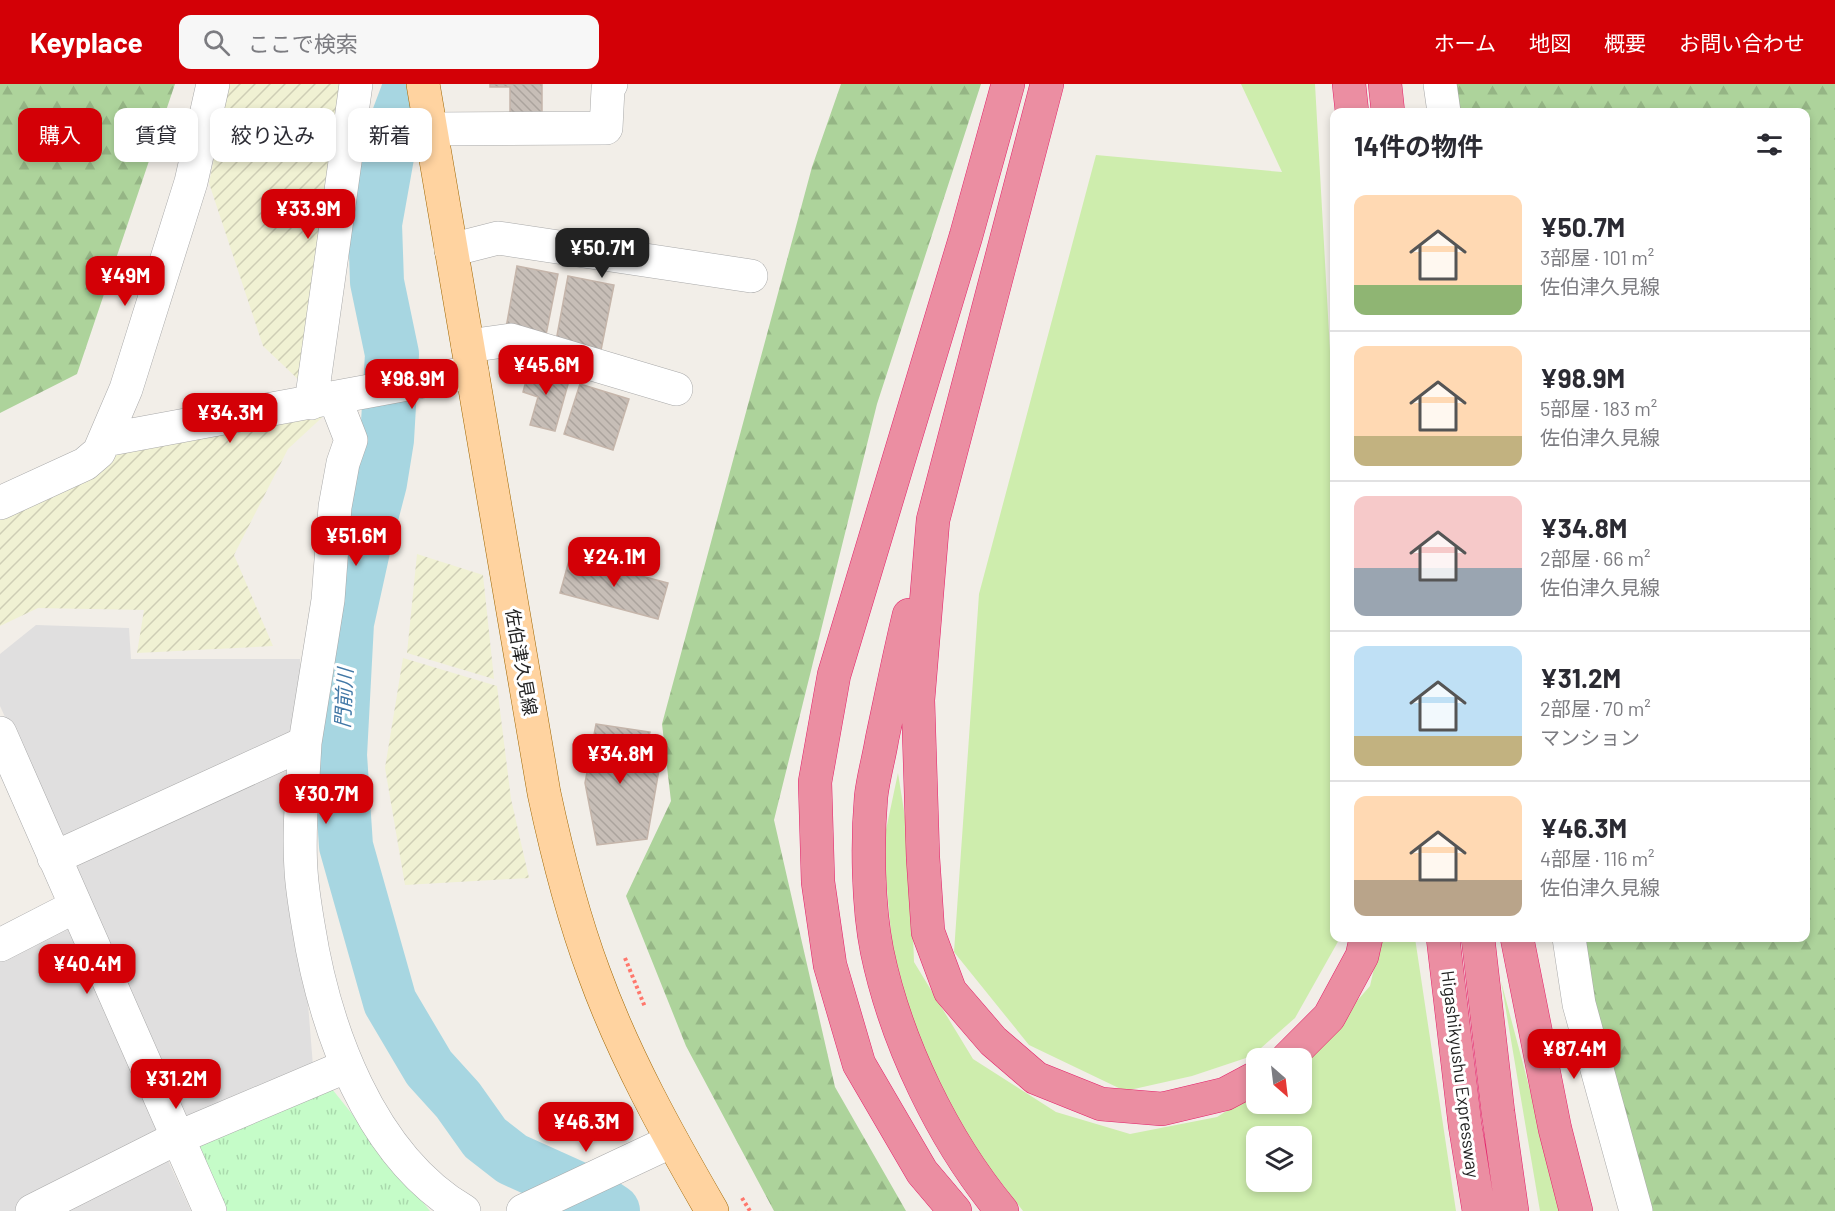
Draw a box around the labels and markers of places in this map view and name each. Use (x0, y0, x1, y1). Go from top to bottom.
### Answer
pin: ¥33.9M (259, 189, 357, 240)
pin: ¥50.7M (553, 228, 651, 279)
pin: ¥49M (89, 256, 161, 307)
pin: ¥45.6M (497, 345, 595, 396)
pin: ¥98.9M (363, 359, 461, 410)
pin: ¥34.3M (181, 393, 279, 444)
pin: ¥51.6M (307, 516, 405, 567)
pin: ¥24.1M (565, 537, 663, 588)
pin: ¥34.8M (571, 734, 669, 785)
pin: ¥30.7M (277, 774, 375, 825)
pin: ¥40.4M (38, 944, 136, 995)
pin: ¥87.4M (1525, 1029, 1623, 1080)
pin: ¥31.2M (127, 1059, 225, 1110)
pin: ¥46.3M (537, 1102, 635, 1153)

